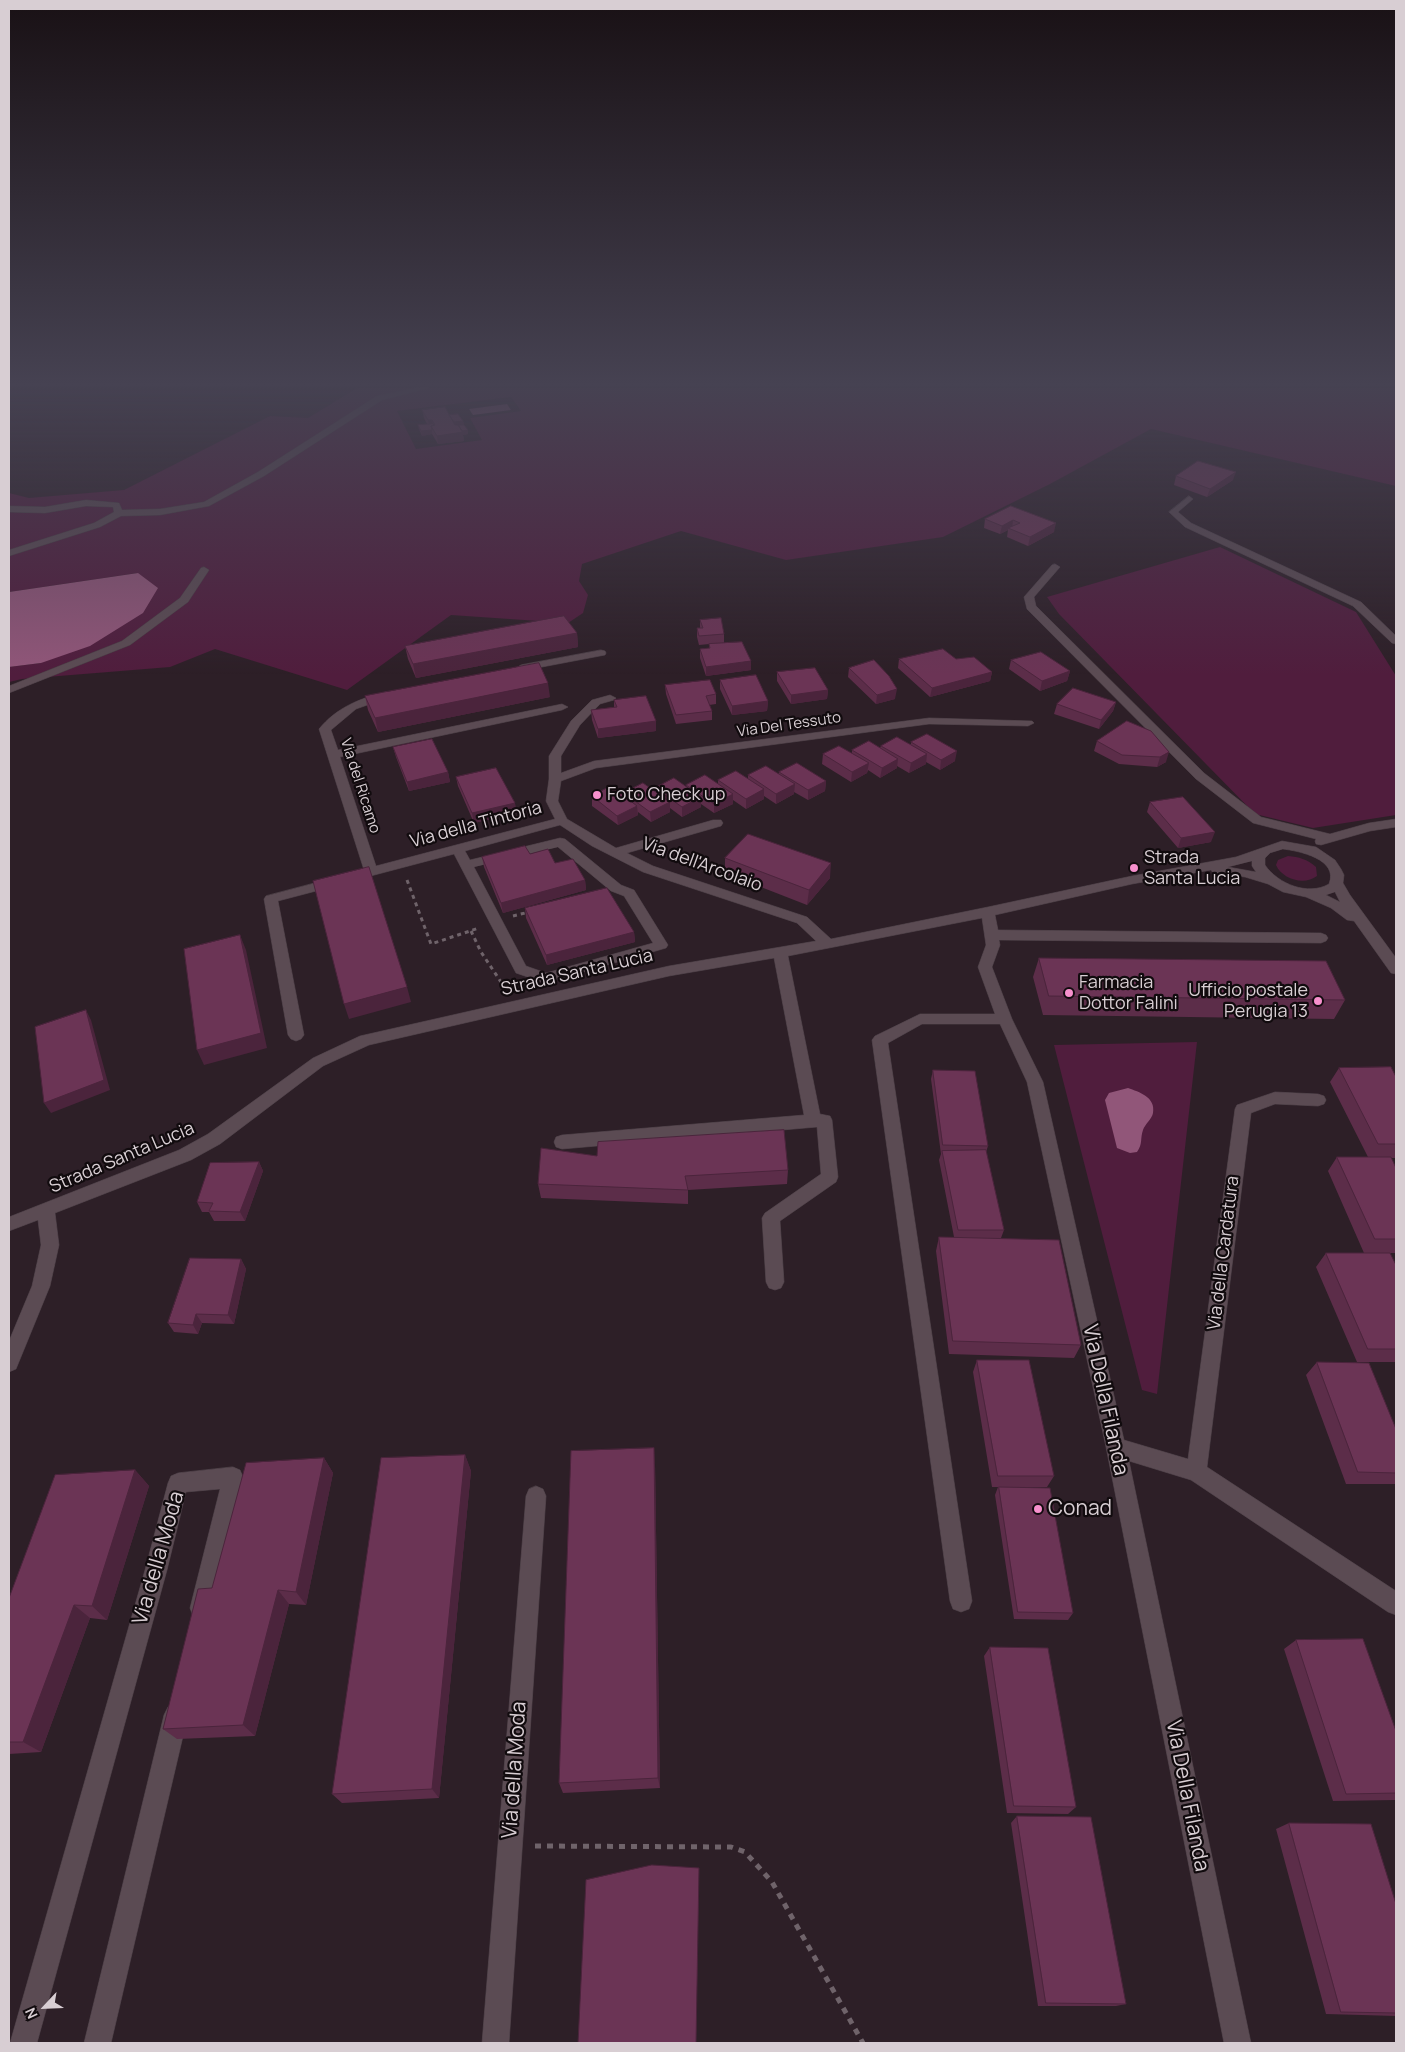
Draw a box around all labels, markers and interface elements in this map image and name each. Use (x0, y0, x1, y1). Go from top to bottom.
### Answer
street label: Via Del Tessuto (736, 709, 842, 741)
street label: Via del Ricamo (336, 736, 384, 836)
place label: Foto Check up (607, 784, 725, 806)
marker: Foto Check up (591, 789, 603, 801)
street label: Via della Tintoria (408, 797, 544, 853)
street label: Via dell'Arcolaio (639, 833, 765, 897)
place label: Strada Santa Lucia (1144, 847, 1240, 890)
marker: Strada Santa Lucia (1128, 862, 1140, 874)
street label: Strada Santa Lucia (499, 945, 655, 1001)
place label: Farmacia Dottor Falini (1079, 972, 1178, 1014)
place label: Ufficio postale Perugia 13 (1188, 980, 1308, 1022)
marker: Farmacia Dottor Falini (1063, 987, 1075, 999)
marker: Ufficio postale Perugia 13 (1312, 995, 1324, 1007)
street label: Strada Santa Lucia (46, 1118, 198, 1198)
street label: Via della Cardatura (1204, 1175, 1244, 1331)
street label: Via Della Filanda (1077, 1322, 1133, 1478)
street label: Via della Moda (128, 1488, 190, 1628)
place label: Conad (1048, 1496, 1112, 1522)
marker: Conad (1032, 1503, 1044, 1515)
street label: Via della Moda (498, 1700, 532, 1840)
street label: Via Della Filanda (1160, 1718, 1214, 1874)
north arrow (20, 1982, 70, 2032)
text: N (20, 2005, 42, 2022)

